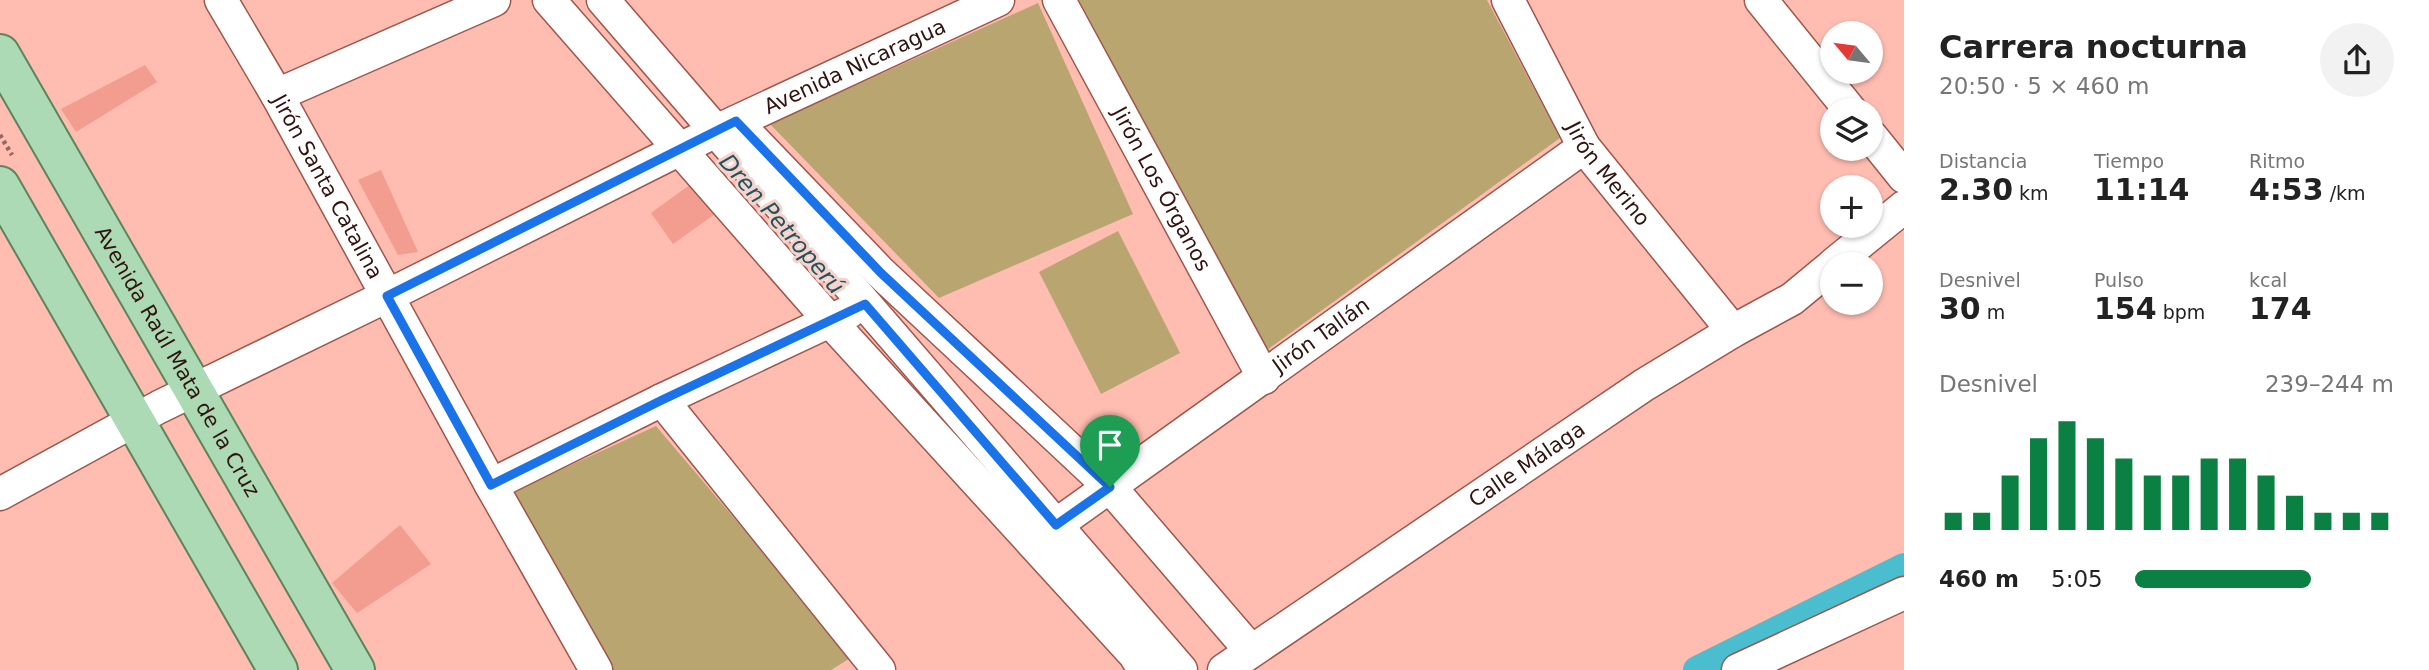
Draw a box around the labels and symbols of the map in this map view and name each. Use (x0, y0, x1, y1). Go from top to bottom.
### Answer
street label: Avenida Nicaragua (760, 14, 950, 119)
north arrow (1820, 21, 1883, 84)
street label: Jirón Santa Catalina (266, 89, 388, 283)
street label: Jirón Los Órganos (1106, 101, 1216, 275)
street label: Jirón Merino (1560, 116, 1655, 231)
water label: Dren Petroperú (714, 149, 850, 299)
street label: Avenida Raúl Mata de la Cruz (90, 222, 265, 501)
street label: Jirón Tallán (1266, 293, 1374, 379)
pin (1080, 415, 1140, 487)
street label: Calle Málaga (1464, 417, 1589, 512)

